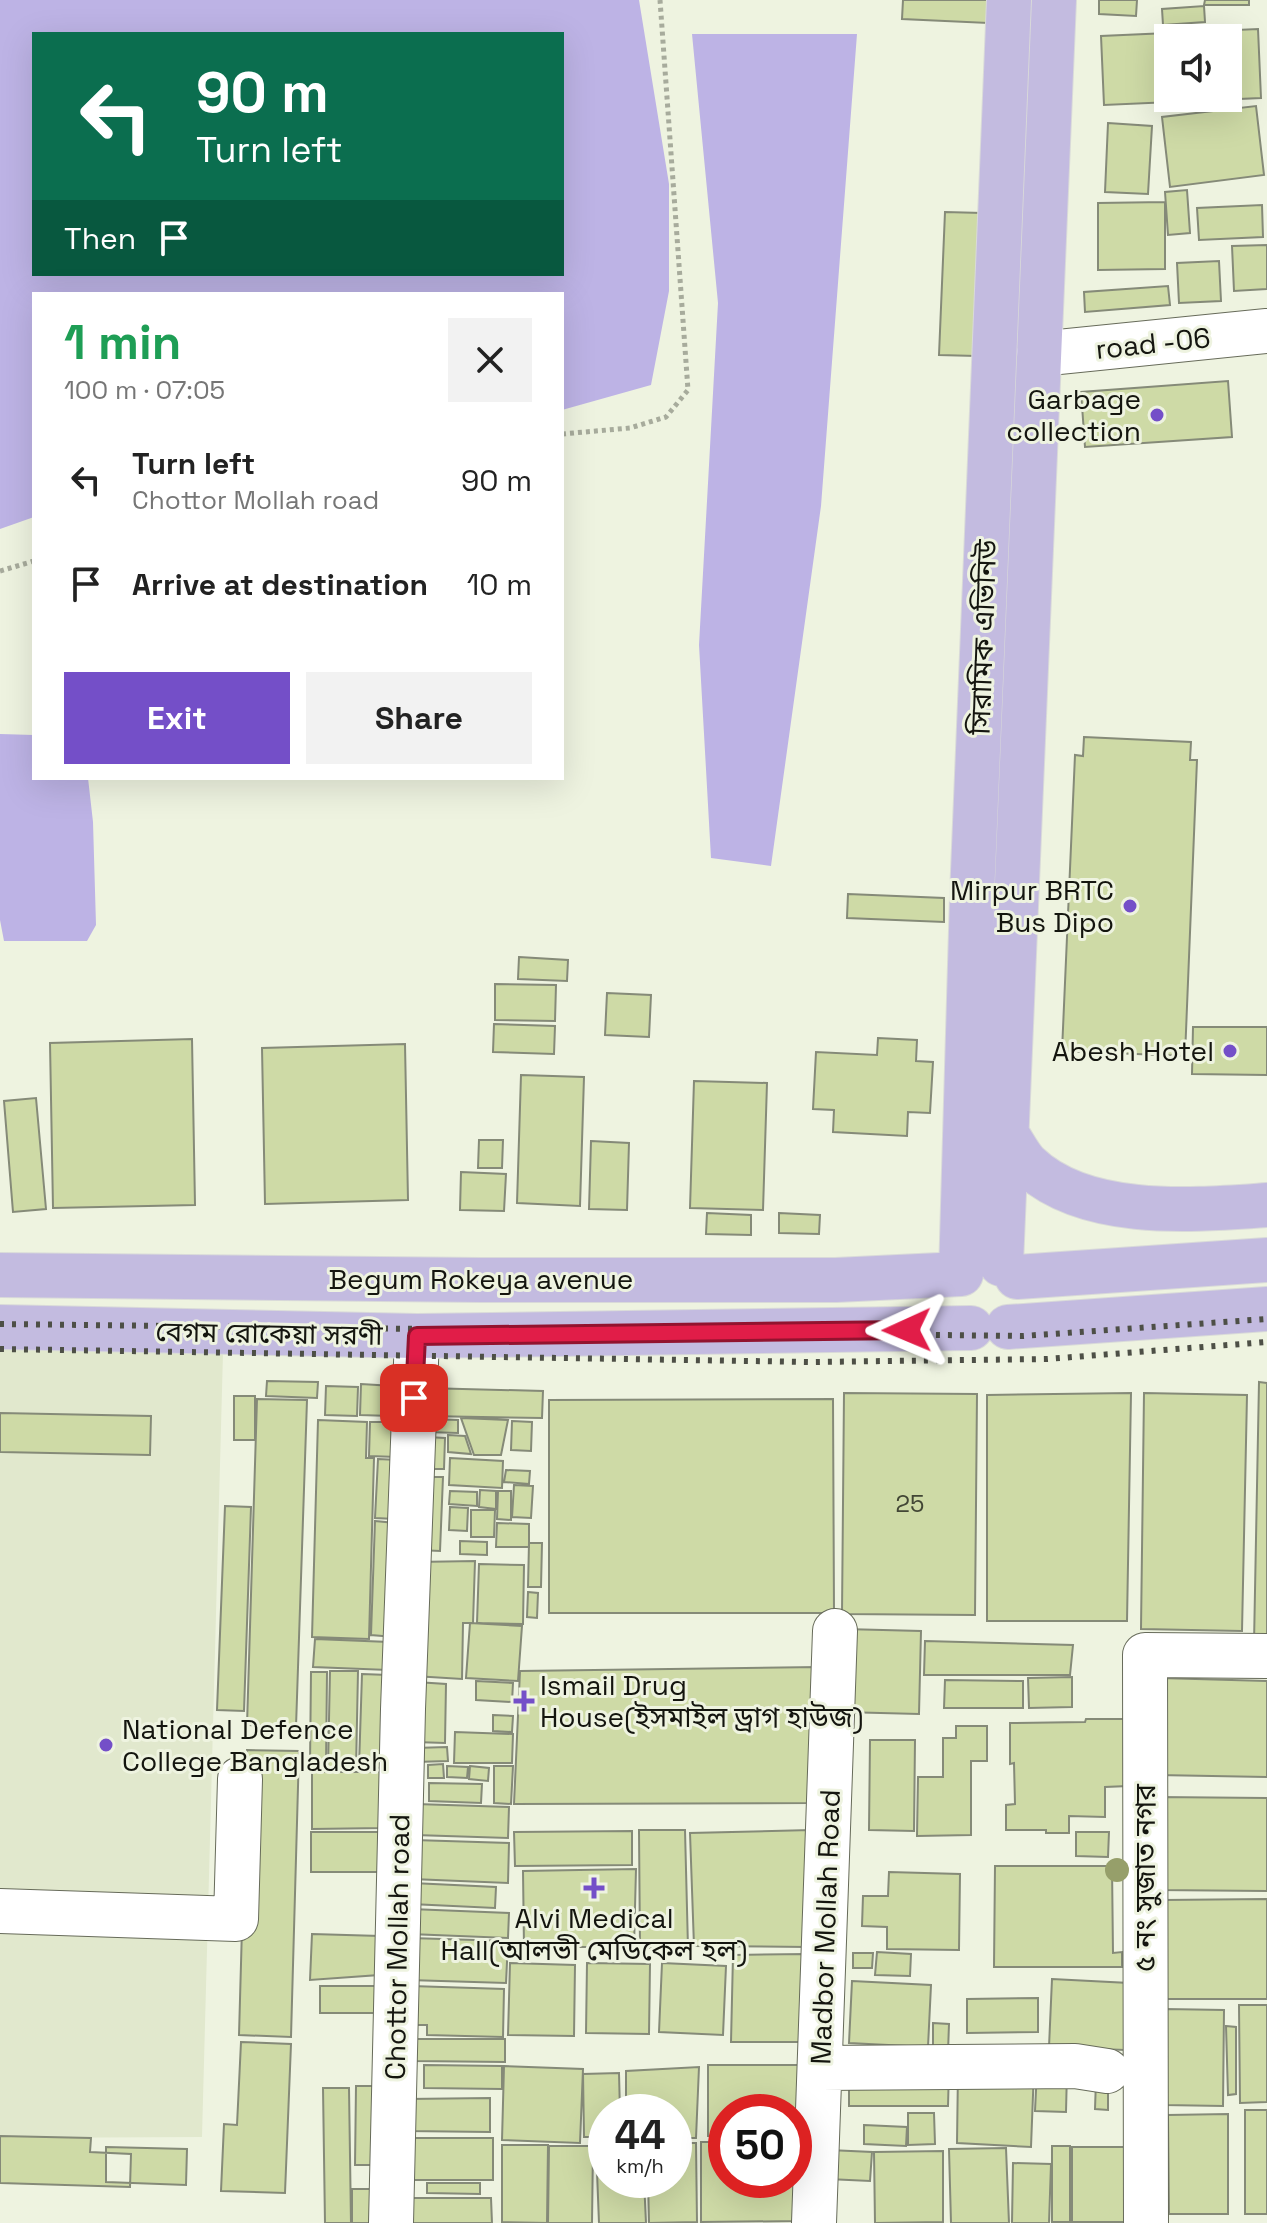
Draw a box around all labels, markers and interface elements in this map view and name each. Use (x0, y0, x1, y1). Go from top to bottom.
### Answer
map controls (1154, 24, 1242, 112)
button: sound (1154, 24, 1242, 112)
text: 90 m (196, 57, 329, 128)
icon: left (64, 64, 168, 168)
text: Turn left (196, 127, 343, 173)
icon: arrive (152, 216, 196, 260)
text: Then (64, 219, 136, 258)
text: 1 min (64, 312, 181, 373)
button: close (448, 318, 532, 402)
street label: road -06 (1094, 319, 1212, 367)
text: 100 m · 07:05 (64, 373, 225, 407)
place label: Garbage collection (1006, 381, 1141, 449)
marker: Garbage collection (1148, 406, 1166, 424)
text: Turn left (132, 444, 255, 483)
icon: left (64, 458, 108, 502)
text: 90 m (461, 461, 532, 500)
text: Chottor Mollah road (132, 483, 379, 517)
street label: সিরামিক এভিনিউ (962, 538, 1004, 736)
icon: arrive (64, 562, 108, 606)
text: Arrive at destination (132, 565, 428, 604)
text: 10 m (467, 565, 532, 604)
button: Exit (64, 672, 290, 764)
button: Share (306, 672, 532, 764)
place label: Mirpur BRTC Bus Dipo (950, 872, 1114, 940)
marker: Mirpur BRTC Bus Dipo (1121, 897, 1139, 915)
place label: Abesh Hotel (1052, 1033, 1214, 1069)
marker: Abesh Hotel (1221, 1042, 1239, 1060)
street label: Begum Rokeya avenue (329, 1261, 633, 1297)
position arrow (865, 1288, 949, 1372)
street label: বেগম রোকেয়া সরণী (155, 1313, 383, 1353)
pin (380, 1364, 448, 1432)
icon: arrive (392, 1376, 436, 1420)
house number: 25 (896, 1488, 924, 1519)
place label: Ismail Drug House(ইসমাইল ড্রাগ হাউজ) (540, 1667, 864, 1735)
marker: Ismail Drug House(ইসমাইল ড্রাগ হাউজ) (515, 1692, 533, 1710)
place label: National Defence College Bangladesh (122, 1711, 388, 1779)
marker: National Defence College Bangladesh (97, 1736, 115, 1754)
street label: ৫ নং সুজাত নগর (1127, 1784, 1163, 1972)
street label: Madbor Mollah Road (802, 1789, 848, 2065)
street label: Chottor Mollah road (377, 1814, 417, 2080)
marker: Alvi Medical Hall(আলভী মেডিকেল হল) (585, 1879, 603, 1897)
place label: Alvi Medical Hall(আলভী মেডিকেল হল) (441, 1900, 747, 1968)
speed limit sign: 50 (708, 2094, 812, 2198)
text: 44 (615, 2110, 665, 2161)
text: km/h (616, 2153, 664, 2179)

